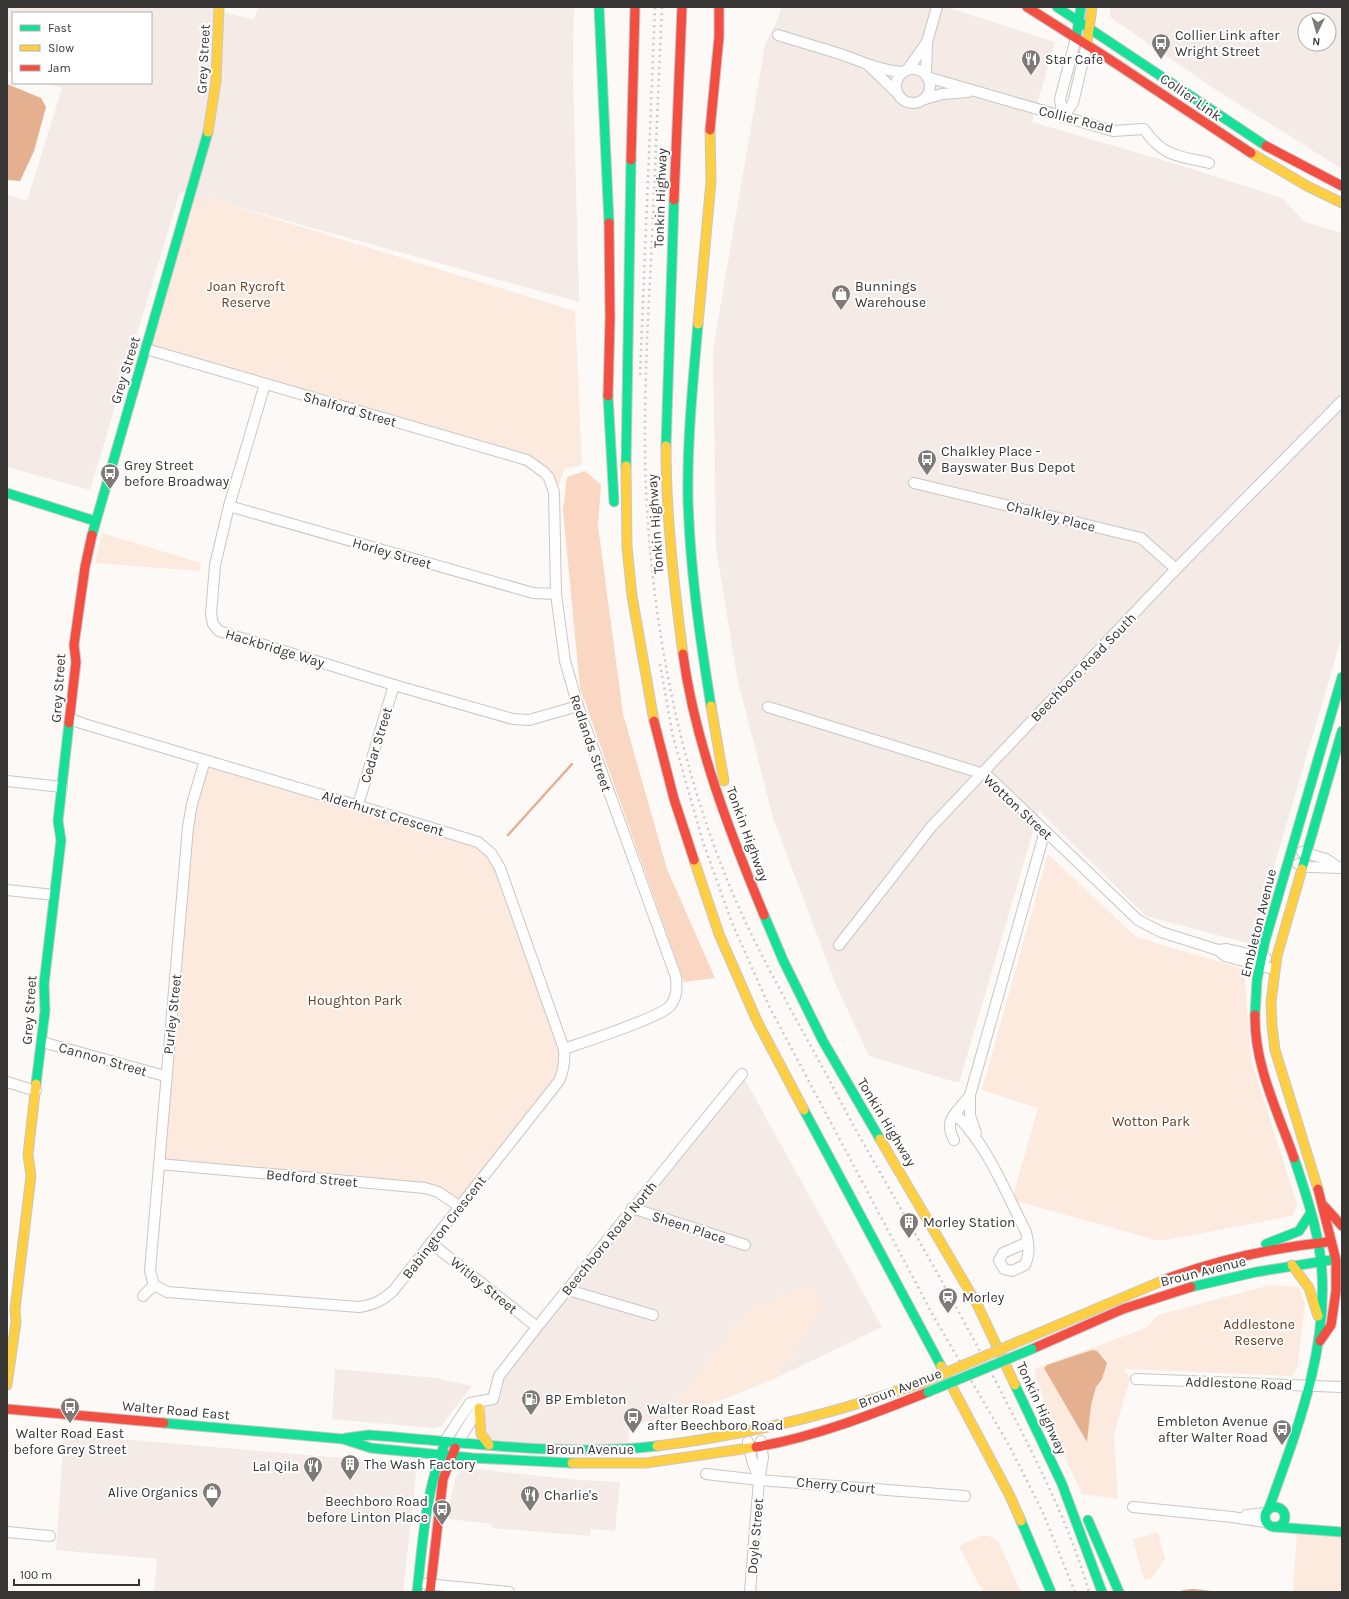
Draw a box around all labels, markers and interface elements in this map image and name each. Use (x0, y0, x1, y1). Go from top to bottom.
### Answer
legend (12, 12, 152, 84)
north arrow (1297, 12, 1337, 52)
text: Fast (48, 21, 72, 35)
street label: Grey Street (193, 24, 214, 94)
place label: Collier Link after Wright Street (1175, 27, 1280, 60)
bus stop icon: Collier Link after Wright Street (1150, 32, 1172, 60)
text: N (1312, 35, 1321, 48)
text: Slow (48, 41, 74, 55)
restaurant icon: Star Cafe (1020, 48, 1042, 76)
place label: Star Cafe (1045, 51, 1103, 68)
text: Jam (48, 61, 71, 75)
street label: Collier Link (1157, 70, 1225, 125)
street label: Collier Road (1037, 102, 1115, 137)
street label: Tonkin Highway (650, 147, 671, 248)
park label: Joan Rycroft Reserve (207, 278, 285, 311)
place label: Bunnings Warehouse (855, 278, 926, 311)
shop icon: Bunnings Warehouse (830, 283, 852, 311)
street label: Grey Street (107, 334, 144, 406)
street label: Shalford Street (301, 388, 398, 431)
place label: Chalkley Place - Bayswater Bus Depot (941, 443, 1075, 476)
bus stop icon: Chalkley Place - Bayswater Bus Depot (916, 448, 938, 476)
place label: Grey Street before Broadway (124, 457, 230, 490)
bus stop icon: Grey Street before Broadway (99, 462, 121, 490)
street label: Tonkin Highway (643, 473, 667, 574)
street label: Chalkley Place (1005, 497, 1097, 536)
street label: Horley Street (350, 534, 433, 573)
street label: Beechboro Road South (1027, 609, 1140, 725)
street label: Hackbridge Way (223, 625, 327, 672)
street label: Grey Street (48, 653, 69, 723)
street label: Redlands Street (566, 692, 615, 794)
street label: Cedar Street (357, 705, 396, 785)
street label: Wotton Street (980, 771, 1056, 844)
street label: Tonkin Highway (722, 784, 773, 885)
street label: Alderhurst Crescent (320, 787, 446, 840)
street label: Embleton Avenue (1237, 867, 1280, 979)
street label: Purley Street (160, 973, 185, 1055)
street label: Grey Street (19, 975, 40, 1045)
park label: Houghton Park (308, 992, 403, 1009)
street label: Cannon Street (57, 1039, 149, 1080)
street label: Tonkin Highway (854, 1075, 920, 1170)
park label: Wotton Park (1112, 1113, 1190, 1130)
street label: Bedford Street (266, 1166, 358, 1191)
street label: Babington Crescent (399, 1172, 490, 1282)
street label: Beechboro Road North (558, 1178, 661, 1299)
street label: Sheen Place (650, 1208, 728, 1247)
building icon: Morley Station (898, 1211, 920, 1239)
place label: Morley Station (923, 1214, 1016, 1231)
street label: Witley Street (447, 1253, 521, 1318)
street label: Broun Avenue (1158, 1253, 1248, 1290)
station icon: Morley (937, 1286, 959, 1314)
place label: Morley (962, 1289, 1005, 1306)
park label: Addlestone Reserve (1223, 1316, 1295, 1349)
street label: Tonkin Highway (1013, 1359, 1071, 1458)
street label: Broun Avenue (856, 1365, 944, 1412)
street label: Addlestone Road (1185, 1373, 1293, 1394)
fuel station icon: BP Embleton (520, 1388, 542, 1416)
place label: BP Embleton (545, 1391, 627, 1408)
bus stop icon: Walter Road East before Grey Street (59, 1396, 81, 1424)
street label: Walter Road East (121, 1397, 231, 1424)
place label: Walter Road East after Beechboro Road (647, 1401, 783, 1434)
bus stop icon: Walter Road East after Beechboro Road (622, 1406, 644, 1434)
place label: Embleton Avenue after Walter Road (1157, 1413, 1268, 1446)
bus stop icon: Embleton Avenue after Walter Road (1271, 1418, 1293, 1446)
place label: Walter Road East before Grey Street (13, 1425, 127, 1458)
street label: Broun Avenue (546, 1441, 634, 1458)
building icon: The Wash Factory (339, 1453, 361, 1481)
restaurant icon: Lal Qila (302, 1455, 324, 1483)
place label: The Wash Factory (364, 1456, 476, 1473)
place label: Lal Qila (253, 1458, 299, 1475)
street label: Cherry Court (796, 1474, 876, 1497)
shop icon: Alive Organics (201, 1481, 223, 1509)
place label: Alive Organics (108, 1484, 198, 1501)
restaurant icon: Charlie's (519, 1484, 541, 1512)
place label: Charlie's (544, 1487, 598, 1504)
place label: Beechboro Road before Linton Place (307, 1493, 428, 1526)
street label: Doyle Street (744, 1497, 767, 1575)
bus stop icon: Beechboro Road before Linton Place (431, 1498, 453, 1526)
scale bar (14, 1561, 139, 1587)
text: 100 m (20, 1568, 52, 1582)

